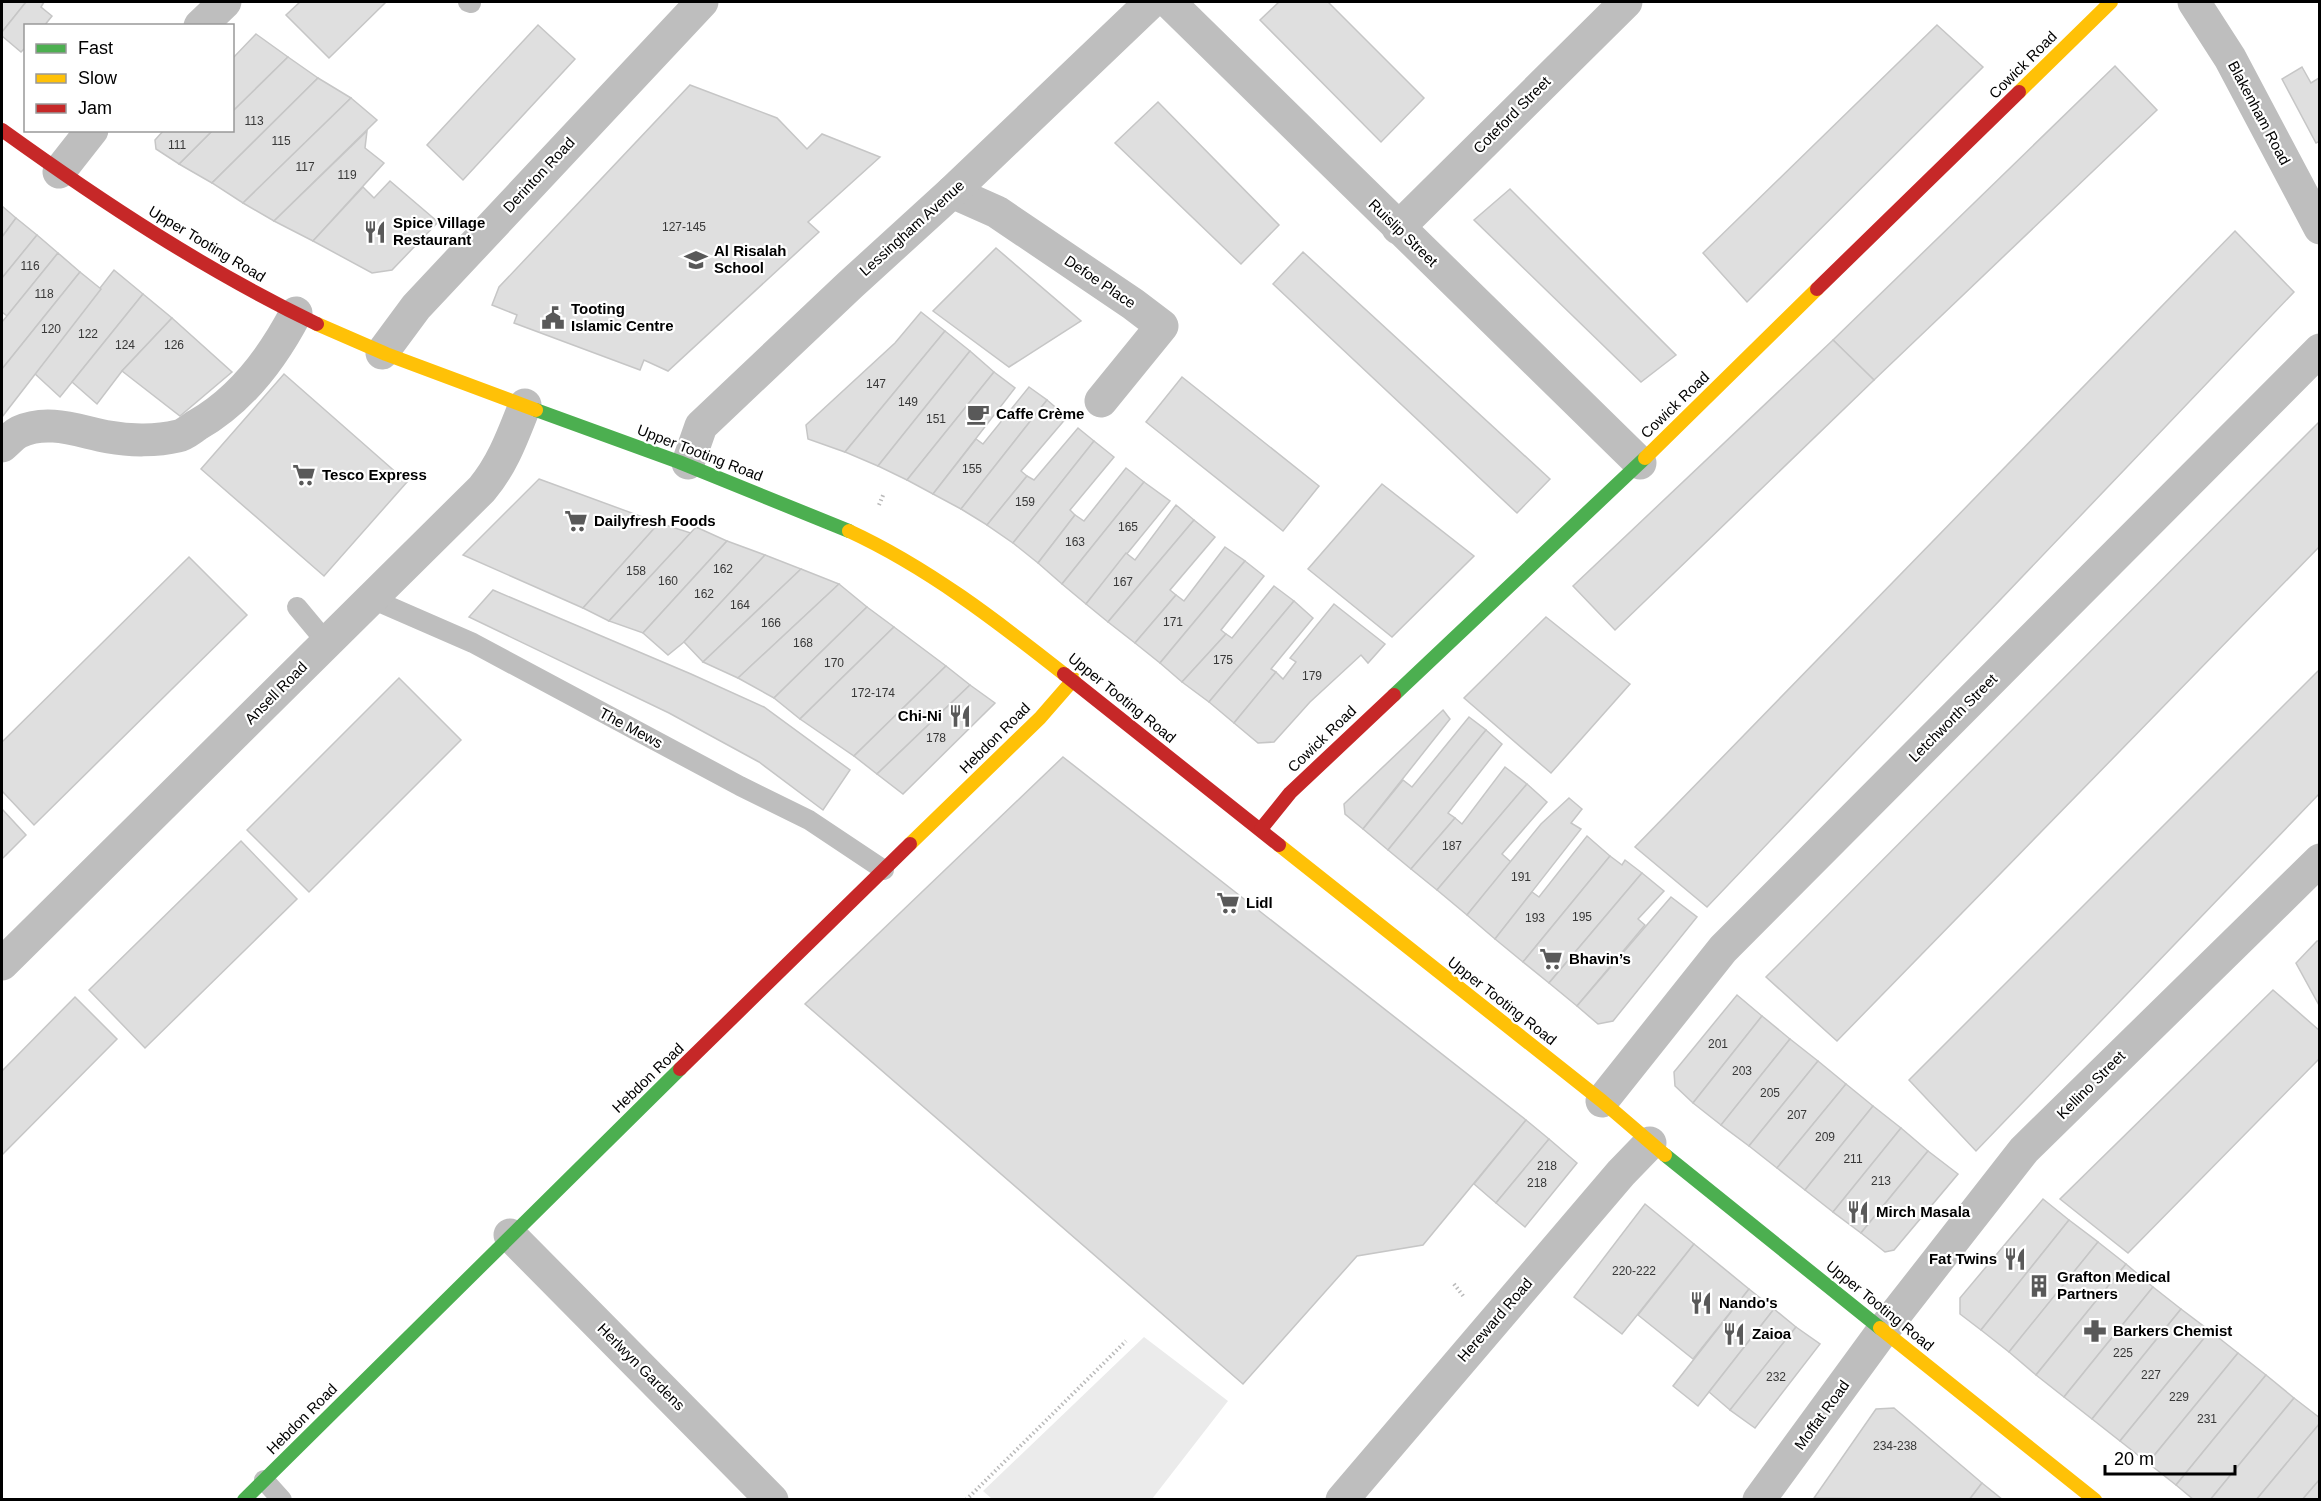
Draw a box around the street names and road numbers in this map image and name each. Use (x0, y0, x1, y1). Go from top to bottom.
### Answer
street label: Cowick Road (1985, 27, 2060, 102)
street label: Blakenham Road (2225, 58, 2294, 168)
street label: Coteford Street (1470, 72, 1554, 157)
street label: Derinton Road (499, 133, 578, 216)
street label: Lessingham Avenue (856, 176, 967, 279)
street label: Ruislip Street (1365, 196, 1442, 270)
street label: Upper Tooting Road (146, 202, 269, 285)
street label: Defoe Place (1062, 252, 1139, 311)
street label: Cowick Road (1637, 368, 1712, 441)
street label: Upper Tooting Road (635, 421, 765, 484)
street label: Upper Tooting Road (1065, 649, 1179, 746)
street label: Ansell Road (241, 658, 310, 727)
street label: Letchworth Street (1905, 669, 2001, 765)
street label: Hebdon Road (956, 699, 1033, 776)
street label: Cowick Road (1284, 702, 1359, 775)
street label: The Mews (597, 704, 666, 751)
street label: Upper Tooting Road (1445, 953, 1560, 1048)
street label: Hebdon Road (608, 1039, 687, 1116)
street label: Kellino Street (2053, 1047, 2129, 1122)
street label: Upper Tooting Road (1823, 1257, 1937, 1354)
street label: Hereward Road (1454, 1274, 1536, 1365)
street label: Herlwyn Gardens (594, 1320, 688, 1414)
street label: Moffat Road (1791, 1377, 1852, 1453)
street label: Hebdon Road (263, 1380, 340, 1457)

